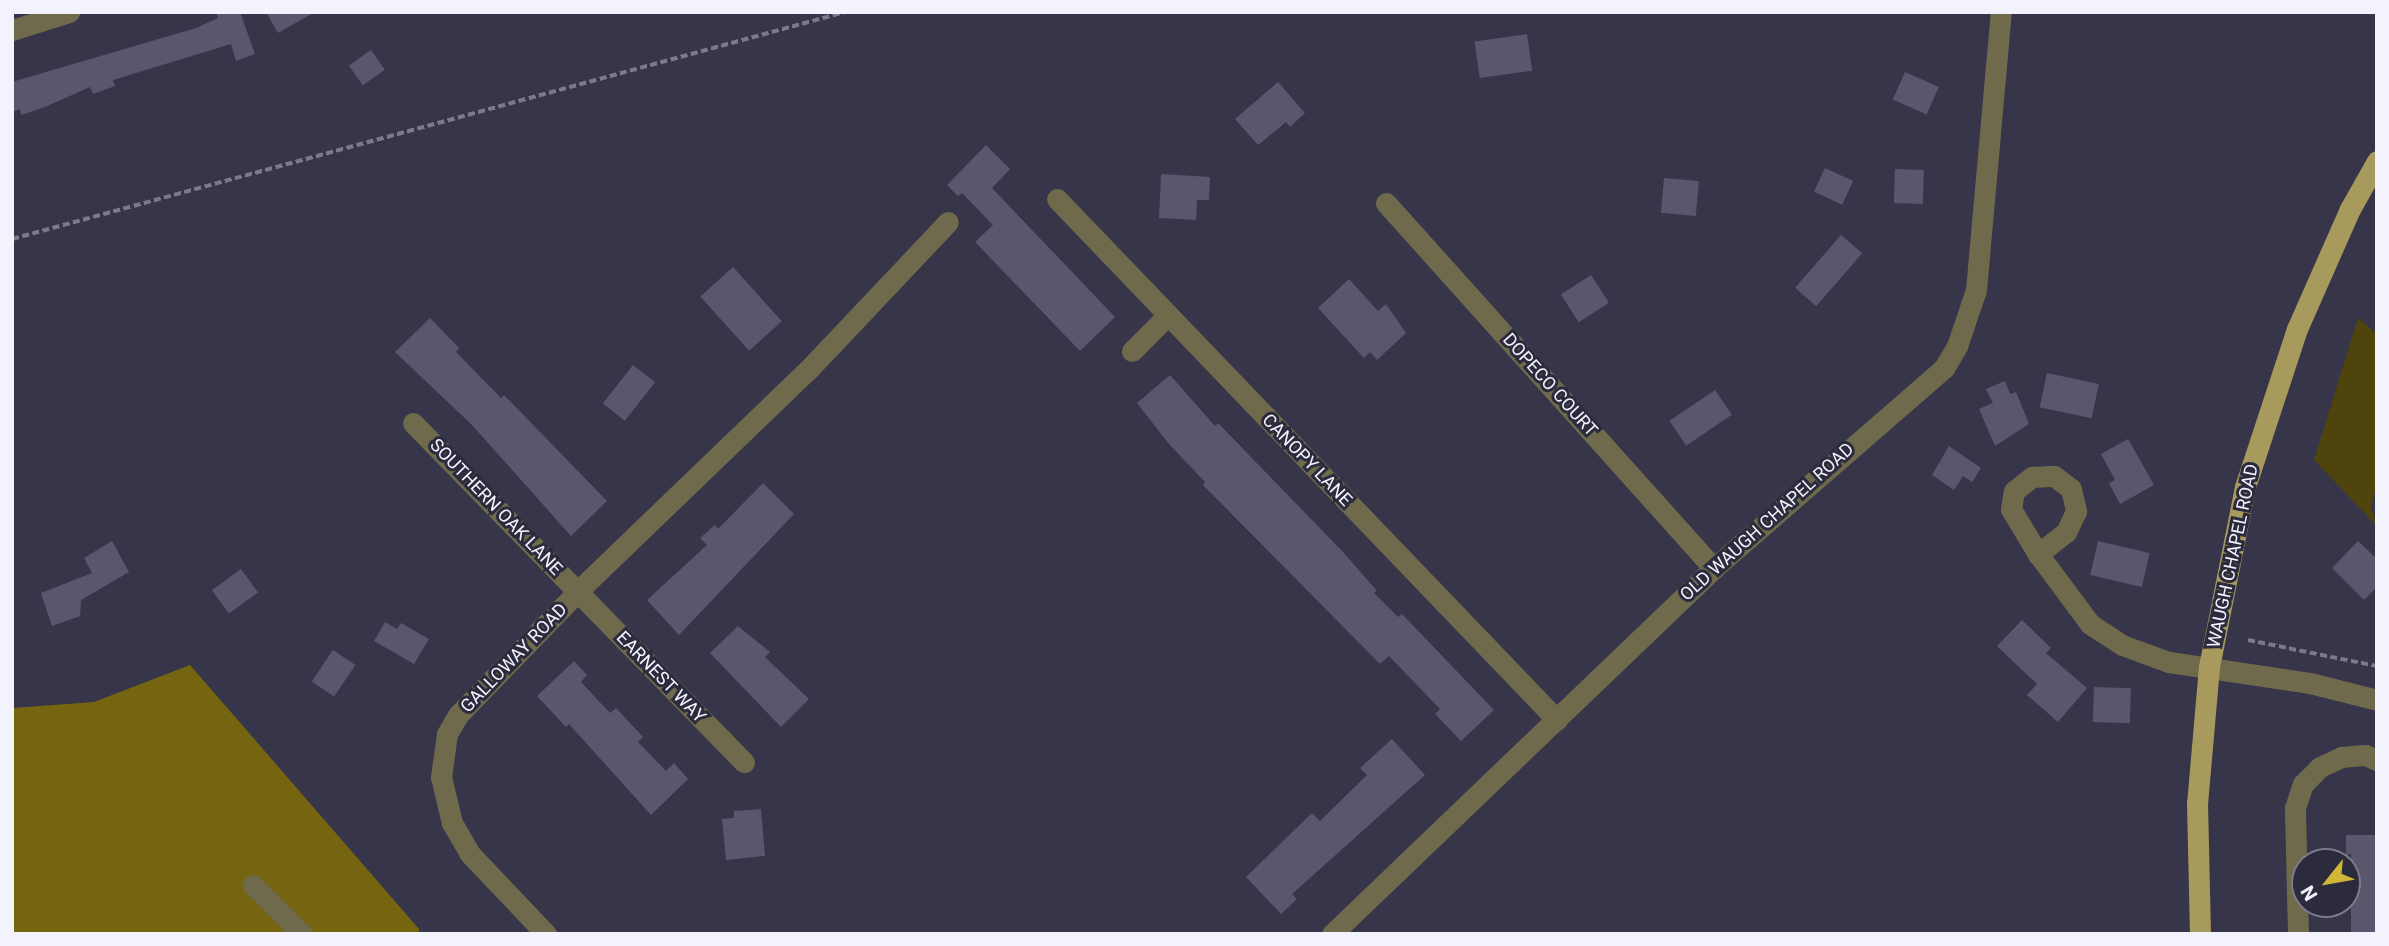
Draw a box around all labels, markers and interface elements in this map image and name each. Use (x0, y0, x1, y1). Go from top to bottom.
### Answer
street label: DOPECO COURT (1498, 329, 1602, 441)
street label: CANOPY LANE (1258, 409, 1356, 511)
street label: SOUTHERN OAK LANE (425, 434, 567, 580)
street label: OLD WAUGH CHAPEL ROAD (1676, 438, 1858, 606)
street label: WAUGH CHAPEL ROAD (2203, 462, 2263, 650)
street label: GALLOWAY ROAD (456, 599, 572, 717)
street label: EARNEST WAY (612, 627, 710, 727)
north arrow (2291, 848, 2361, 918)
text: N (2296, 881, 2323, 905)

